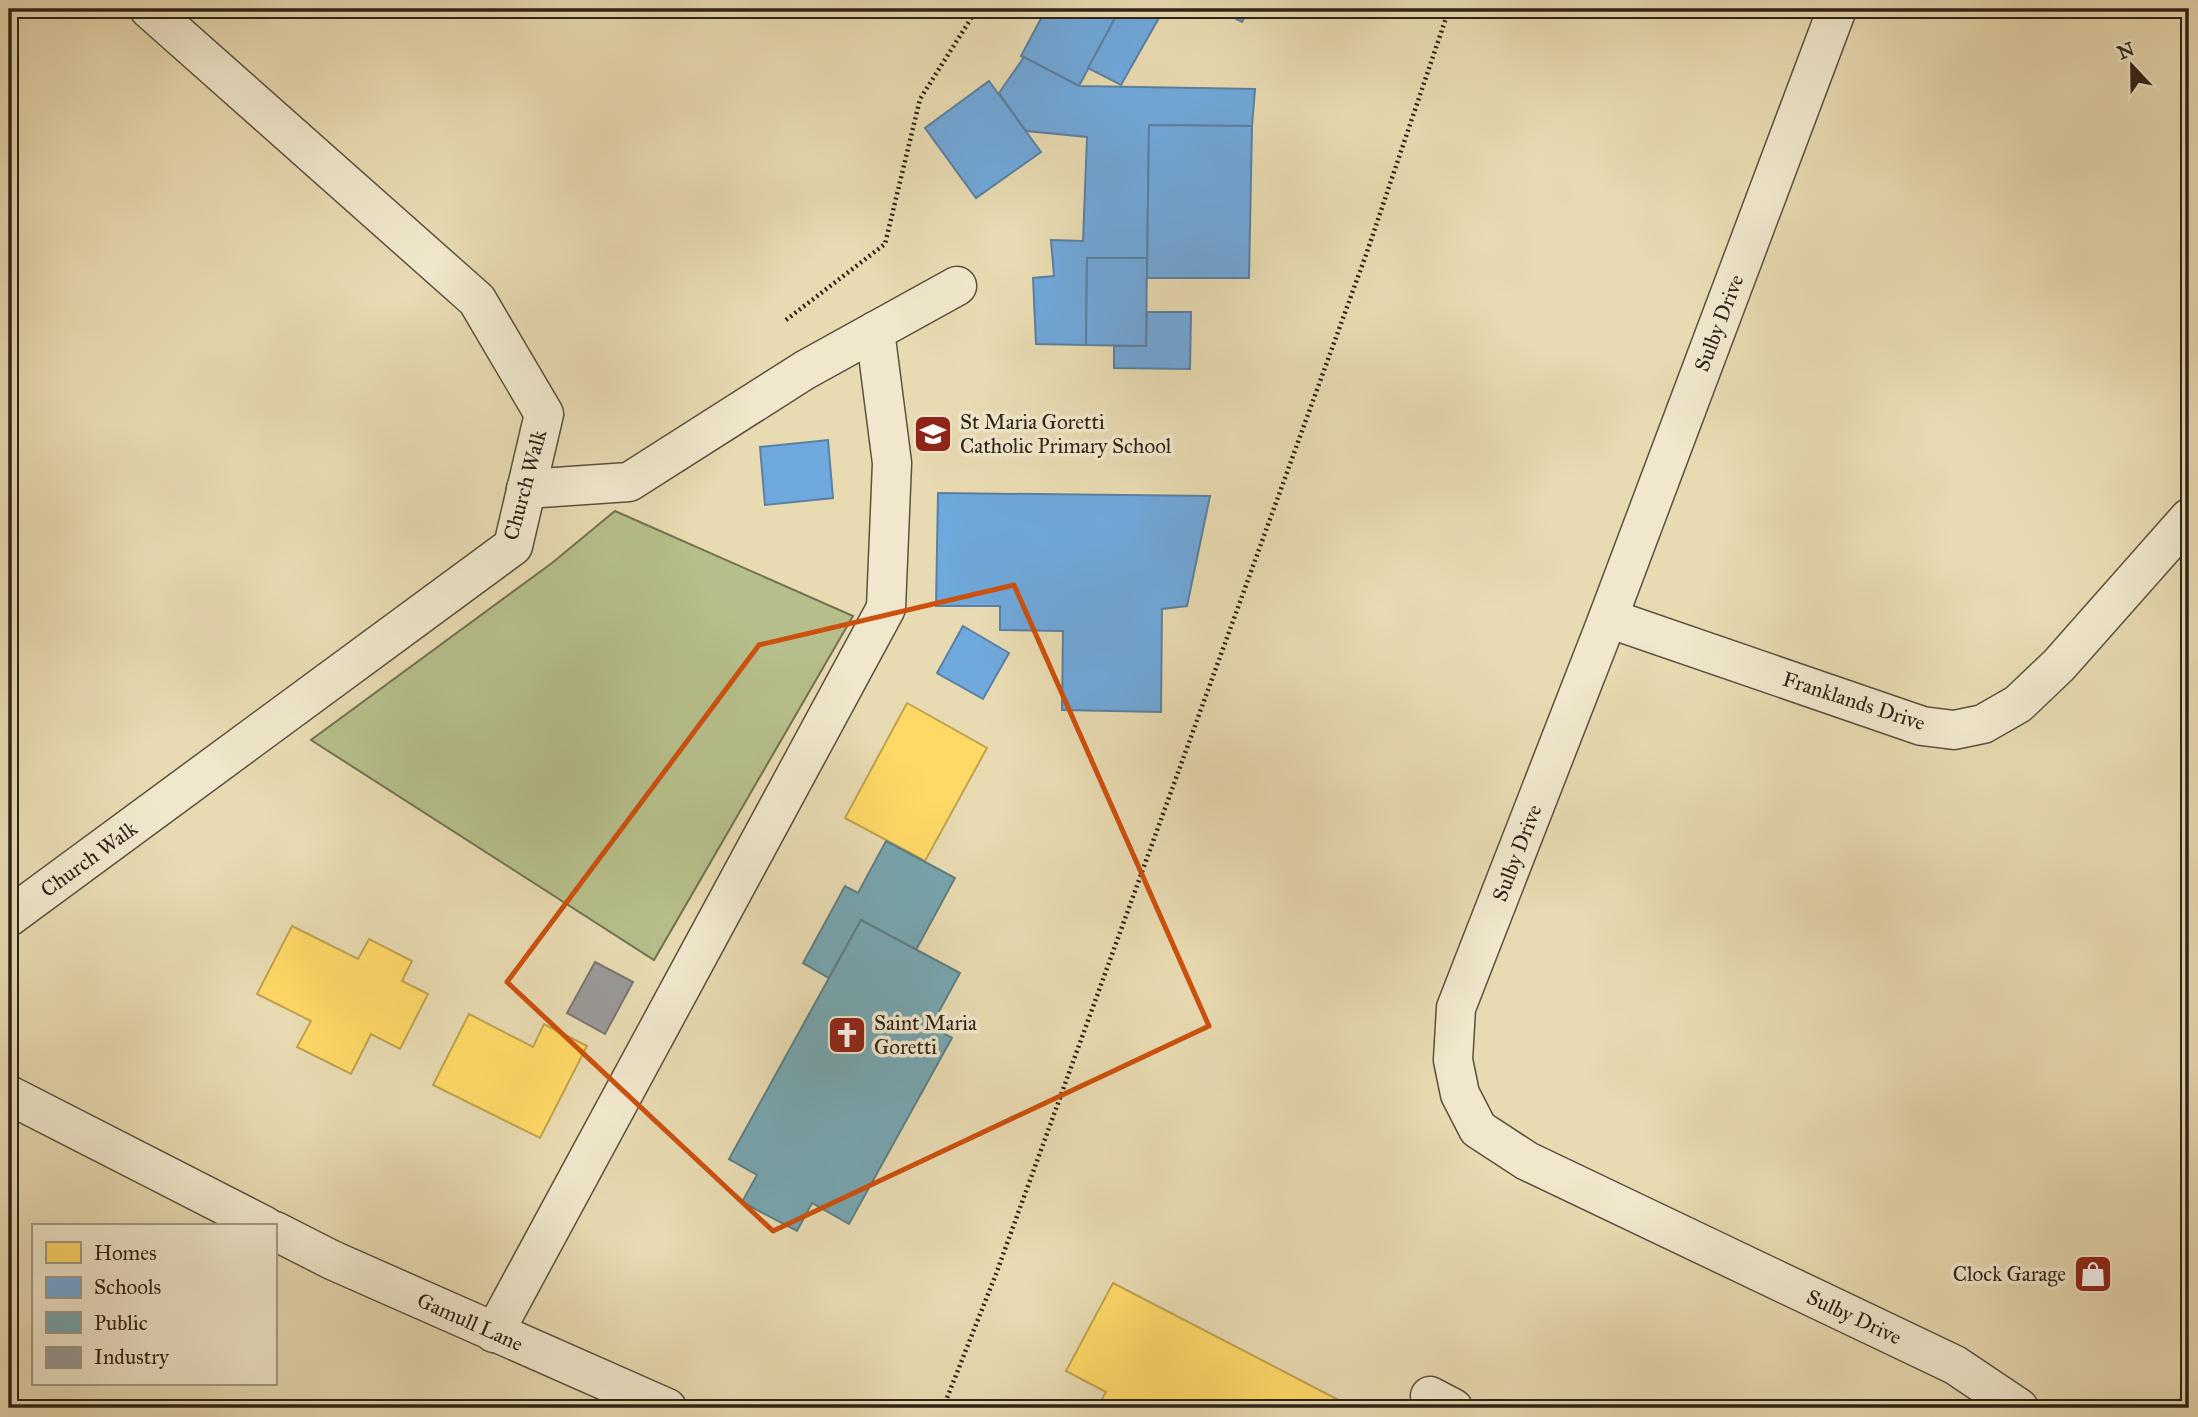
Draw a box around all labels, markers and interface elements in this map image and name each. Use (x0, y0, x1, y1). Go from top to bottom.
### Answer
north arrow (2096, 32, 2166, 102)
text: N (2114, 37, 2138, 64)
street label: Sulby Drive (1689, 271, 1749, 375)
place label: St Maria Goretti Catholic Primary School (960, 409, 1172, 459)
school or university icon: St Maria Goretti Catholic Primary School (912, 413, 954, 455)
street label: Church Walk (498, 427, 552, 543)
street label: Franklands Drive (1779, 666, 1929, 736)
street label: Sulby Drive (1487, 801, 1547, 905)
street label: Church Walk (36, 815, 143, 903)
place label: Saint Maria Goretti (874, 1010, 977, 1060)
church icon: Saint Maria Goretti (826, 1014, 868, 1056)
legend (32, 1224, 276, 1386)
text: Homes (94, 1240, 157, 1266)
shop icon: Clock Garage (2072, 1253, 2114, 1295)
place label: Clock Garage (1953, 1261, 2066, 1287)
text: Schools (94, 1274, 161, 1300)
street label: Sulby Drive (1802, 1284, 1906, 1350)
street label: Gamull Lane (413, 1287, 527, 1357)
text: Public (94, 1310, 148, 1336)
text: Industry (94, 1344, 170, 1370)

